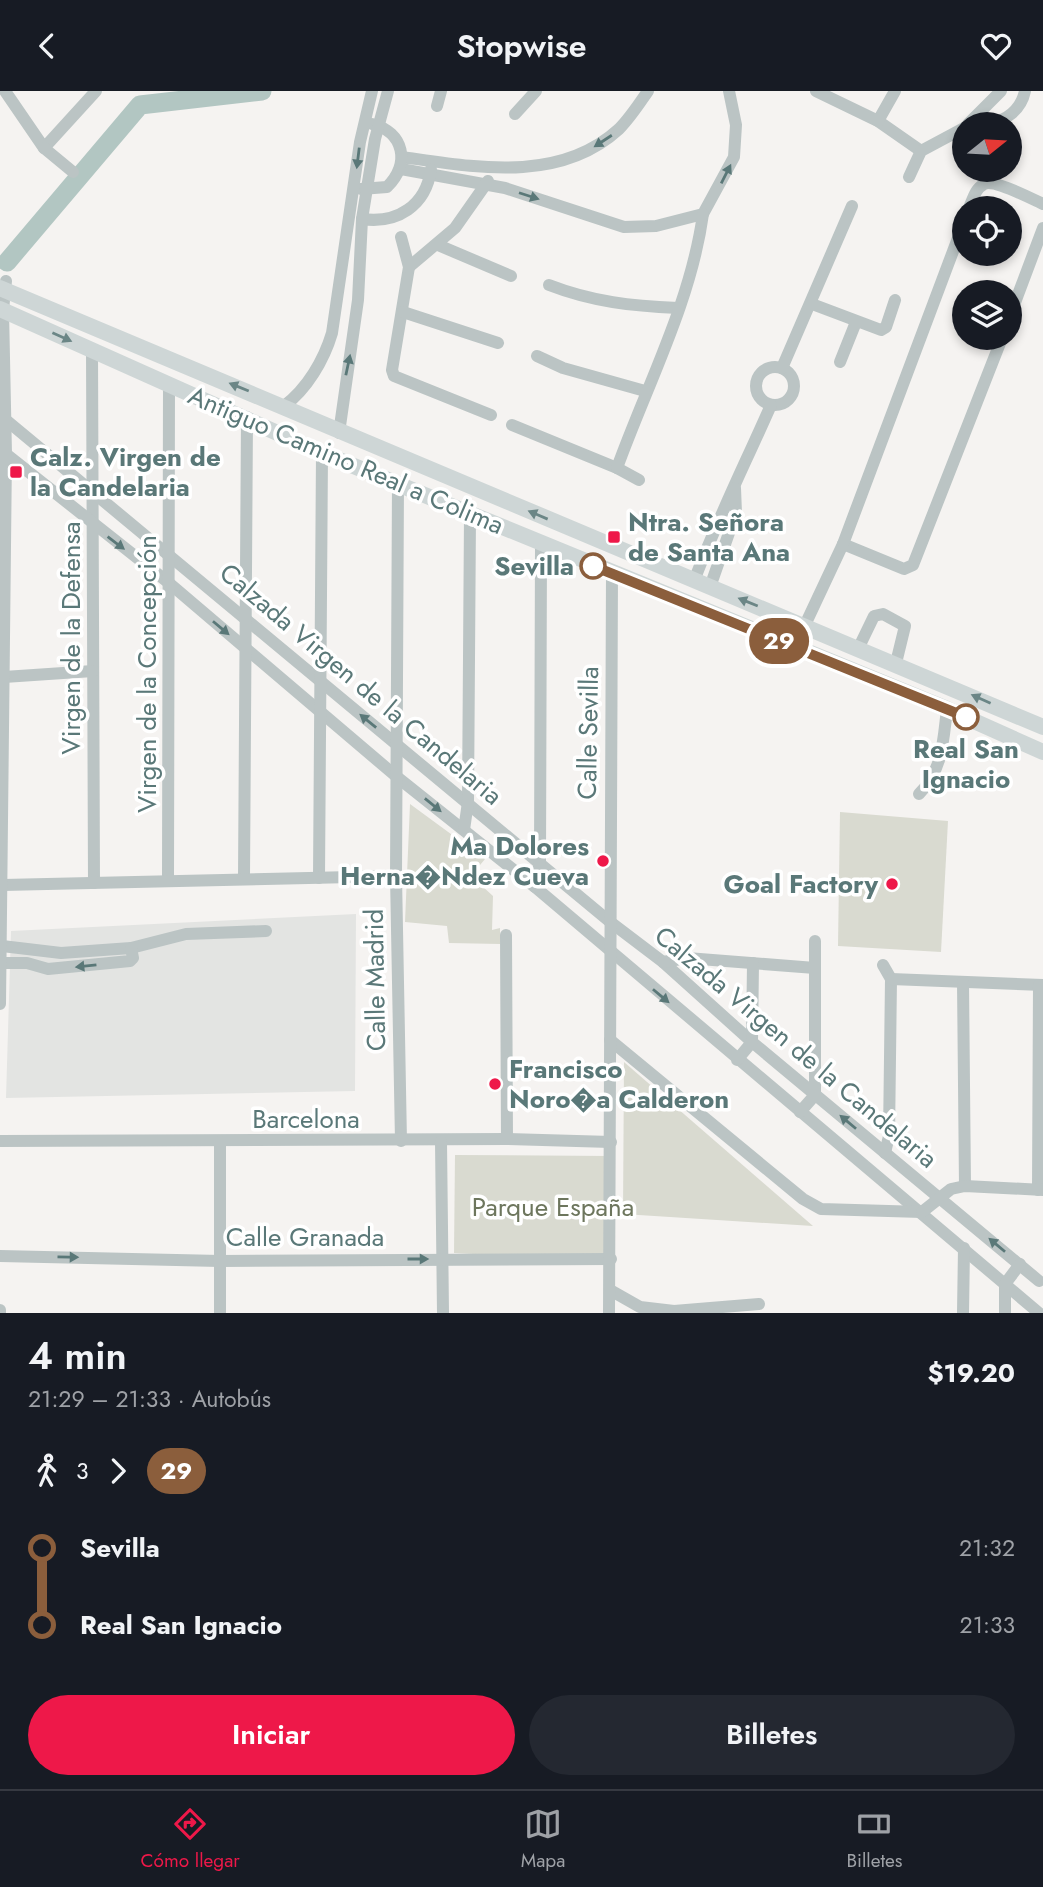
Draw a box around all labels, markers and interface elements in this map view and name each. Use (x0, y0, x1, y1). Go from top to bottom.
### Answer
text: Stopwise (457, 23, 586, 69)
icon: back (28, 27, 66, 65)
icon: heart (977, 27, 1015, 65)
north arrow (952, 112, 1022, 182)
map controls (952, 112, 1022, 350)
one-way arrow (593, 134, 612, 147)
one-way arrow (353, 147, 364, 169)
one-way arrow (720, 164, 731, 184)
one-way arrow (518, 191, 539, 202)
button: locate (952, 196, 1022, 266)
button: layers (952, 280, 1022, 350)
one-way arrow (52, 331, 72, 343)
one-way arrow (343, 354, 354, 376)
street label: Antiguo Camino Real a Colima (182, 376, 510, 544)
one-way arrow (228, 381, 249, 392)
place label: Calz. Virgen de la Candelaria (30, 438, 221, 506)
marker: Calz. Virgen de la Candelaria (8, 464, 24, 480)
place label: Ntra. Señora de Santa Ana (628, 503, 790, 571)
one-way arrow (527, 510, 548, 521)
street label: Virgen de la Defensa (52, 522, 90, 754)
marker: Ntra. Señora de Santa Ana (606, 529, 622, 545)
street label: Virgen de la Concepción (128, 535, 166, 813)
one-way arrow (107, 536, 125, 550)
place label: Sevilla (494, 547, 574, 585)
marker: Sevilla (580, 553, 606, 579)
street label: Calzada Virgen de la Candelaria (211, 554, 511, 814)
one-way arrow (737, 597, 758, 608)
line badge: 29 (748, 618, 810, 664)
one-way arrow (212, 620, 229, 635)
text: 29 (763, 623, 795, 658)
street label: Calle Sevilla (568, 666, 608, 800)
one-way arrow (971, 693, 991, 705)
marker: Real San Ignacio (953, 704, 979, 730)
one-way arrow (360, 713, 378, 728)
place label: Real San Ignacio (913, 730, 1019, 798)
one-way arrow (424, 797, 442, 812)
place label: Ma Dolores Herna�Ndez Cueva (340, 827, 589, 895)
marker: Ma Dolores Herna�Ndez Cueva (595, 853, 611, 869)
place label: Goal Factory (724, 865, 878, 903)
marker: Goal Factory (884, 876, 900, 892)
street label: Calle Madrid (355, 908, 395, 1052)
street label: Calzada Virgen de la Candelaria (646, 917, 946, 1177)
one-way arrow (75, 960, 97, 971)
one-way arrow (652, 988, 670, 1004)
place label: Francisco Noro�a Calderon (509, 1050, 729, 1118)
marker: Francisco Noro�a Calderon (487, 1076, 503, 1092)
street label: Barcelona (252, 1100, 360, 1138)
one-way arrow (839, 1115, 856, 1130)
park label: Parque España (472, 1188, 634, 1226)
street label: Calle Granada (226, 1218, 384, 1256)
one-way arrow (988, 1238, 1005, 1253)
one-way arrow (57, 1251, 79, 1263)
one-way arrow (407, 1253, 429, 1265)
text: 4 min (28, 1328, 127, 1383)
text: $19.20 (927, 1354, 1015, 1392)
text: 21:29 – 21:33 · Autobús (28, 1382, 271, 1416)
icon: walk (28, 1452, 66, 1490)
icon: forward (99, 1452, 137, 1490)
text: 29 (161, 1453, 192, 1488)
text: 3 (76, 1454, 89, 1488)
text: Sevilla (80, 1529, 160, 1567)
text: 21:32 (959, 1531, 1015, 1565)
text: Real San Ignacio (80, 1606, 282, 1644)
text: 21:33 (960, 1608, 1015, 1642)
button: Iniciar (28, 1695, 515, 1775)
button: Billetes (529, 1695, 1015, 1775)
tab: Cómo llegar (141, 1805, 240, 1874)
tab: Mapa (521, 1805, 565, 1874)
tab: Billetes (846, 1805, 902, 1874)

